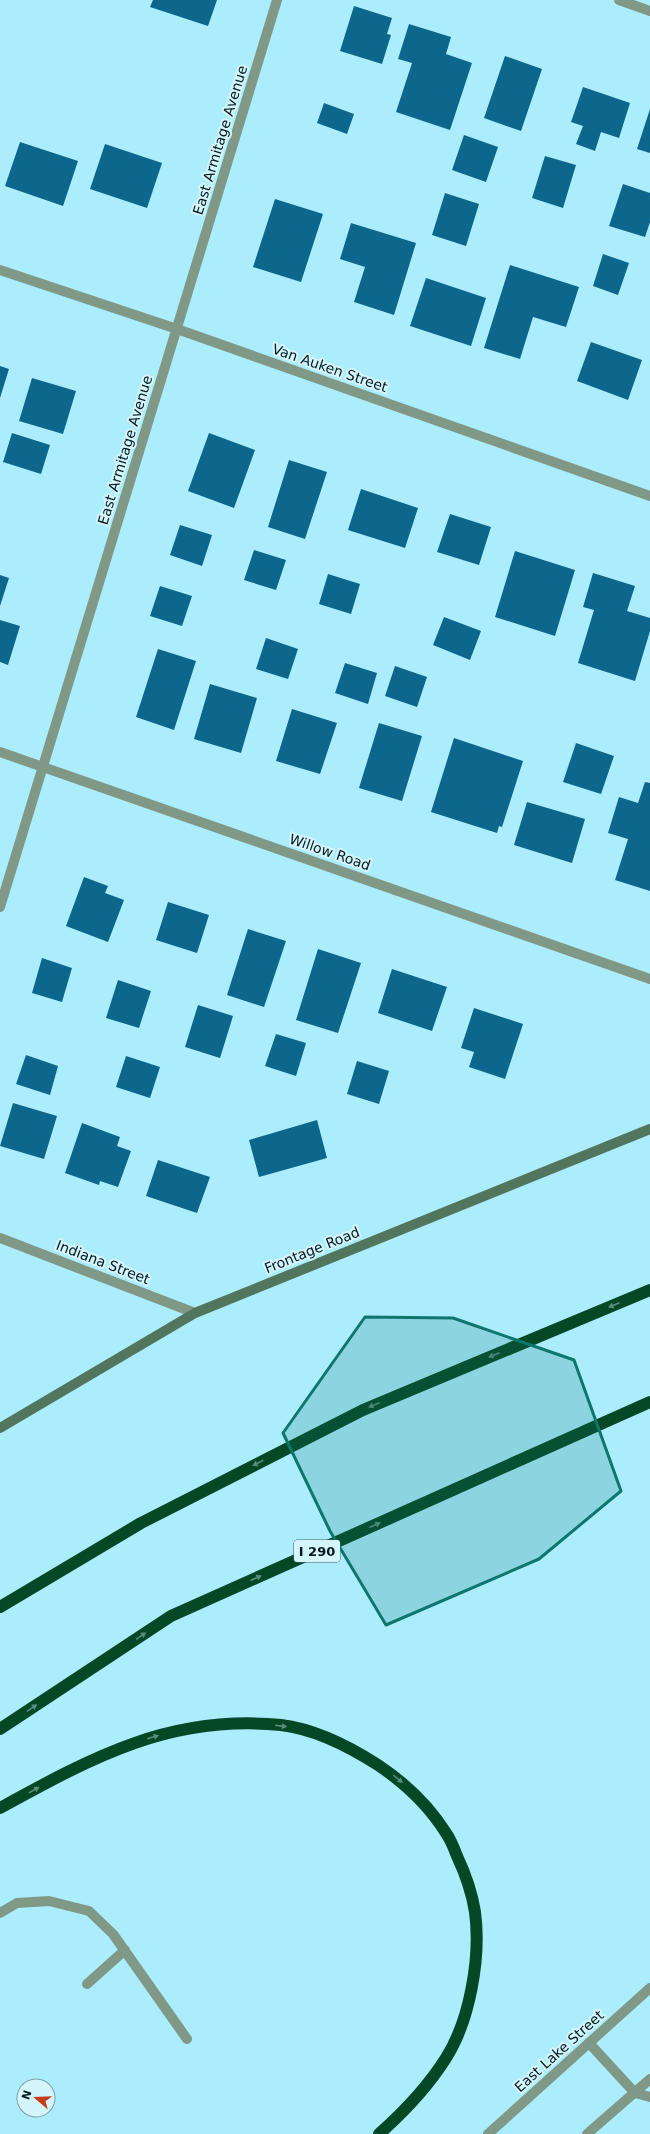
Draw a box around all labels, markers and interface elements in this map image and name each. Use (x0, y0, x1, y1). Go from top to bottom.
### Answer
street label: East Armitage Avenue (190, 63, 250, 217)
street label: Van Auken Street (270, 341, 390, 395)
street label: East Armitage Avenue (95, 373, 155, 527)
street label: Willow Road (287, 831, 373, 873)
street label: Frontage Road (262, 1224, 362, 1276)
street label: Indiana Street (54, 1237, 152, 1287)
one-way arrow (608, 1302, 620, 1309)
one-way arrow (488, 1353, 500, 1359)
one-way arrow (368, 1403, 380, 1409)
one-way arrow (252, 1460, 264, 1467)
one-way arrow (370, 1522, 381, 1528)
road number: I 290 (294, 1540, 340, 1562)
one-way arrow (251, 1574, 263, 1580)
one-way arrow (135, 1632, 146, 1640)
one-way arrow (27, 1704, 38, 1712)
one-way arrow (275, 1723, 287, 1729)
one-way arrow (147, 1734, 159, 1740)
one-way arrow (393, 1775, 403, 1783)
one-way arrow (28, 1786, 40, 1793)
street label: East Lake Street (511, 2006, 607, 2095)
north arrow (16, 2078, 56, 2118)
text: N (19, 2088, 35, 2101)

